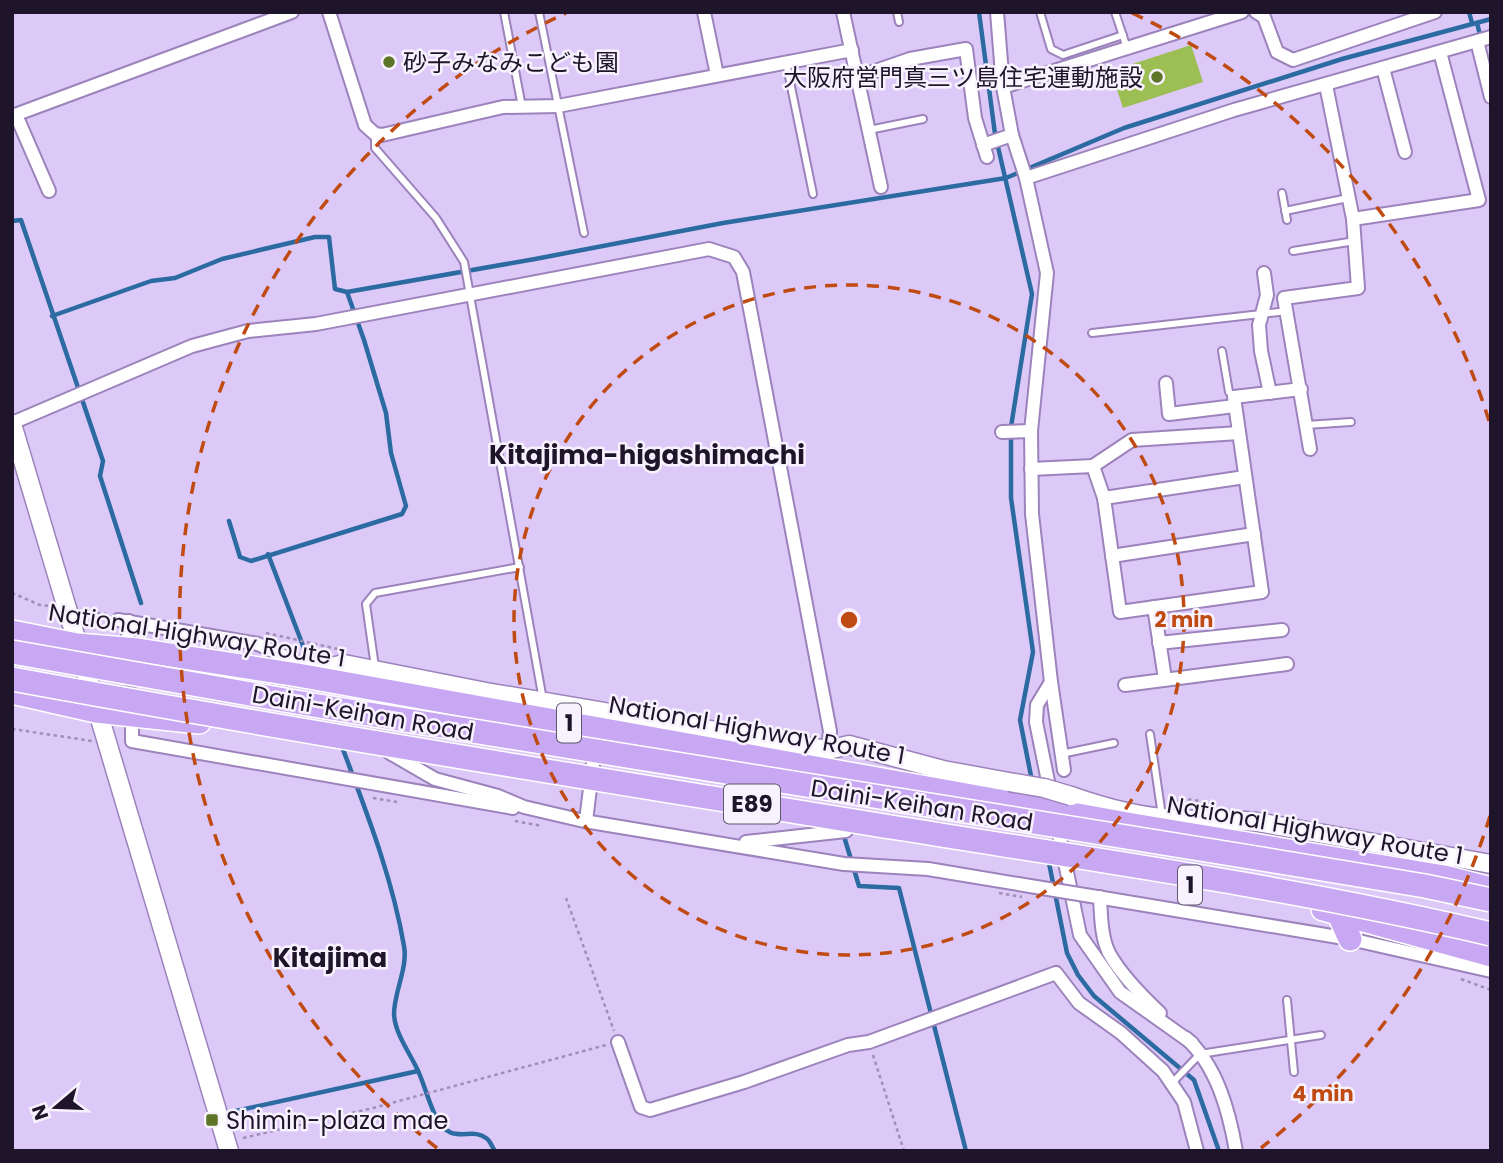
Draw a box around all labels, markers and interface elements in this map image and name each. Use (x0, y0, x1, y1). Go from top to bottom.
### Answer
place label: 砂子みなみこども園 (403, 46, 619, 79)
marker: 砂子みなみこども園 (381, 54, 397, 70)
place label: 大阪府営門真三ツ島住宅運動施設 (783, 61, 1143, 94)
marker: 大阪府営門真三ツ島住宅運動施設 (1149, 69, 1165, 85)
district label: Kitajima-higashimachi (489, 437, 805, 473)
street label: National Highway Route 1 (46, 595, 348, 675)
text: 2 min (1154, 605, 1214, 634)
centre of rings (837, 608, 861, 632)
street label: Daini-Keihan Road (250, 677, 476, 749)
street label: National Highway Route 1 (606, 688, 908, 772)
road number: 1 (557, 704, 581, 743)
street label: Daini-Keihan Road (809, 771, 1035, 839)
road number: E89 (724, 784, 780, 824)
street label: National Highway Route 1 (1164, 788, 1466, 872)
road number: 1 (1178, 866, 1202, 904)
district label: Kitajima (273, 940, 387, 976)
north arrow (21, 1072, 91, 1142)
text: 4 min (1292, 1079, 1354, 1108)
text: N (25, 1101, 55, 1124)
place label: Shimin-plaza mae (226, 1104, 448, 1137)
marker: Shimin-plaza mae (204, 1112, 220, 1128)

